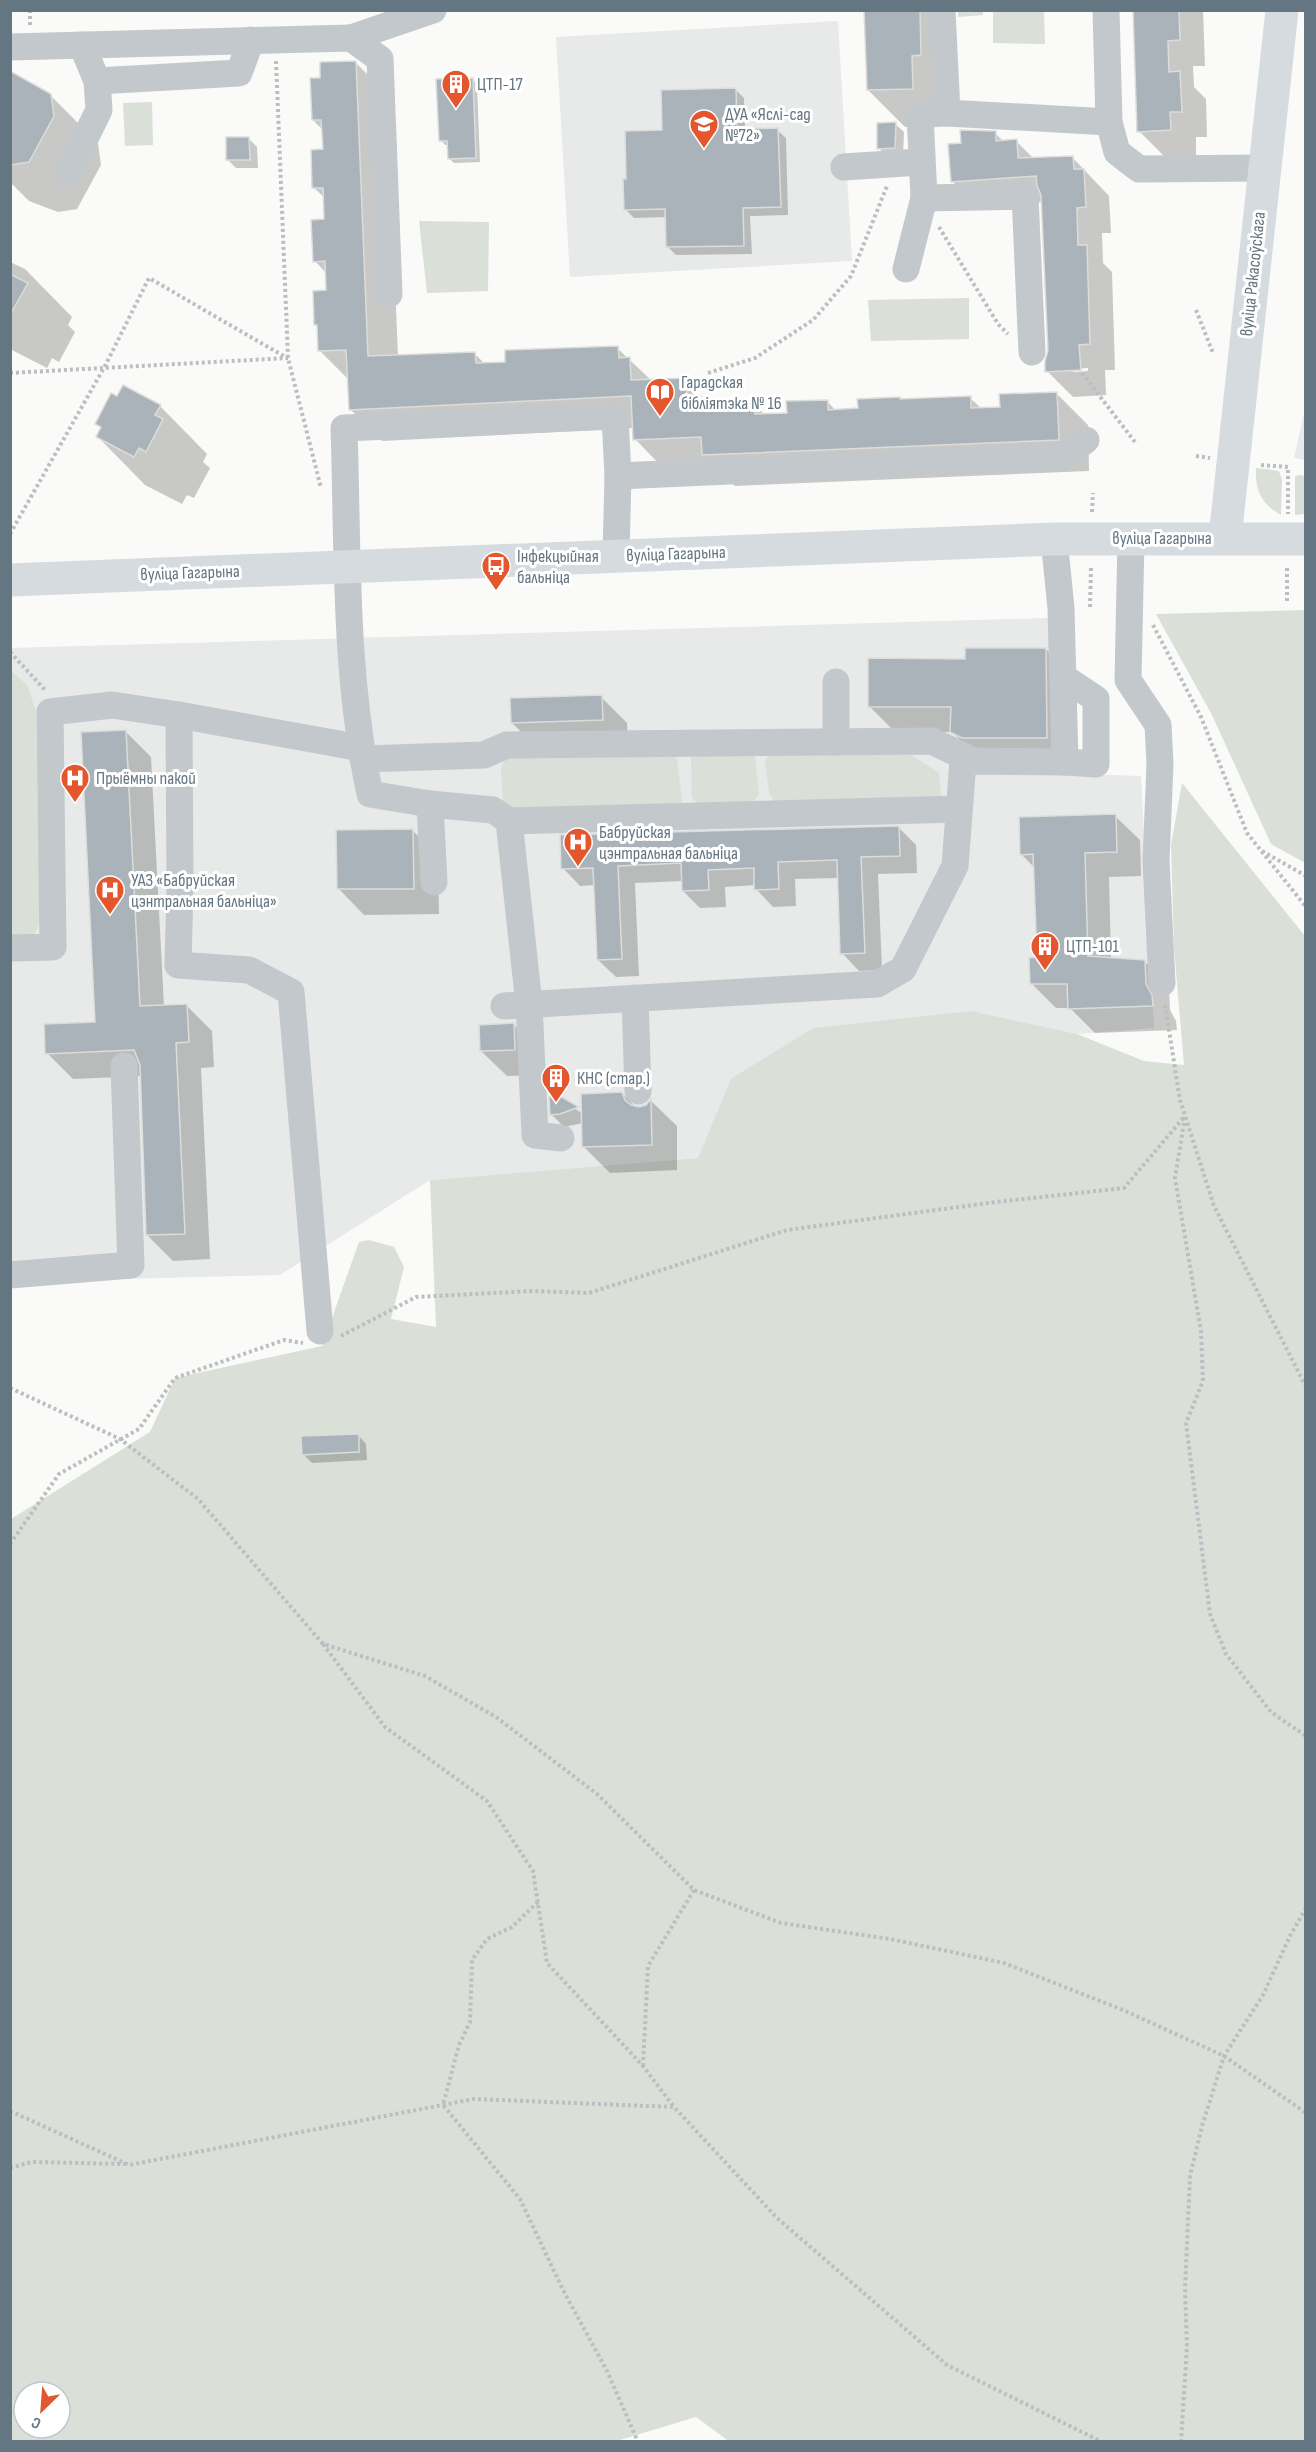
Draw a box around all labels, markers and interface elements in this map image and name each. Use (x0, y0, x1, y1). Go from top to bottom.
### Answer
building icon: ЦТП-17 (440, 68, 472, 110)
place label: ЦТП-17 (477, 74, 523, 95)
place label: ДУА «Яслі-сад №72» (725, 104, 811, 146)
school or university icon: ДУА «Яслі-сад №72» (688, 108, 720, 150)
street label: вуліца Ракасоўскага (1236, 211, 1270, 337)
place label: Гарадская бібліятэка № 16 (681, 372, 782, 414)
library icon: Гарадская бібліятэка № 16 (644, 376, 676, 418)
street label: вуліца Гагарына (1112, 528, 1212, 549)
street label: вуліца Гагарына (626, 542, 726, 566)
place label: Інфекцыйная бальніца (517, 546, 599, 588)
bus stop icon: Інфекцыйная бальніца (480, 550, 512, 592)
street label: вуліца Гагарына (140, 561, 240, 585)
hospital icon: Прыёмны пакой (59, 762, 91, 804)
place label: Прыёмны пакой (96, 768, 196, 789)
place label: Бабруйская цэнтральная бальніца (599, 822, 738, 864)
hospital icon: Бабруйская цэнтральная бальніца (562, 826, 594, 868)
place label: УАЗ «Бабруйская цэнтральная бальніца» (131, 870, 277, 912)
hospital icon: УАЗ «Бабруйская цэнтральная бальніца» (94, 874, 126, 916)
building icon: ЦТП-101 (1029, 930, 1061, 972)
place label: ЦТП-101 (1066, 936, 1119, 957)
building icon: КНС (стар.) (540, 1062, 572, 1104)
place label: КНС (стар.) (577, 1068, 650, 1089)
north arrow (12, 2380, 72, 2440)
text: С (29, 2412, 44, 2433)

